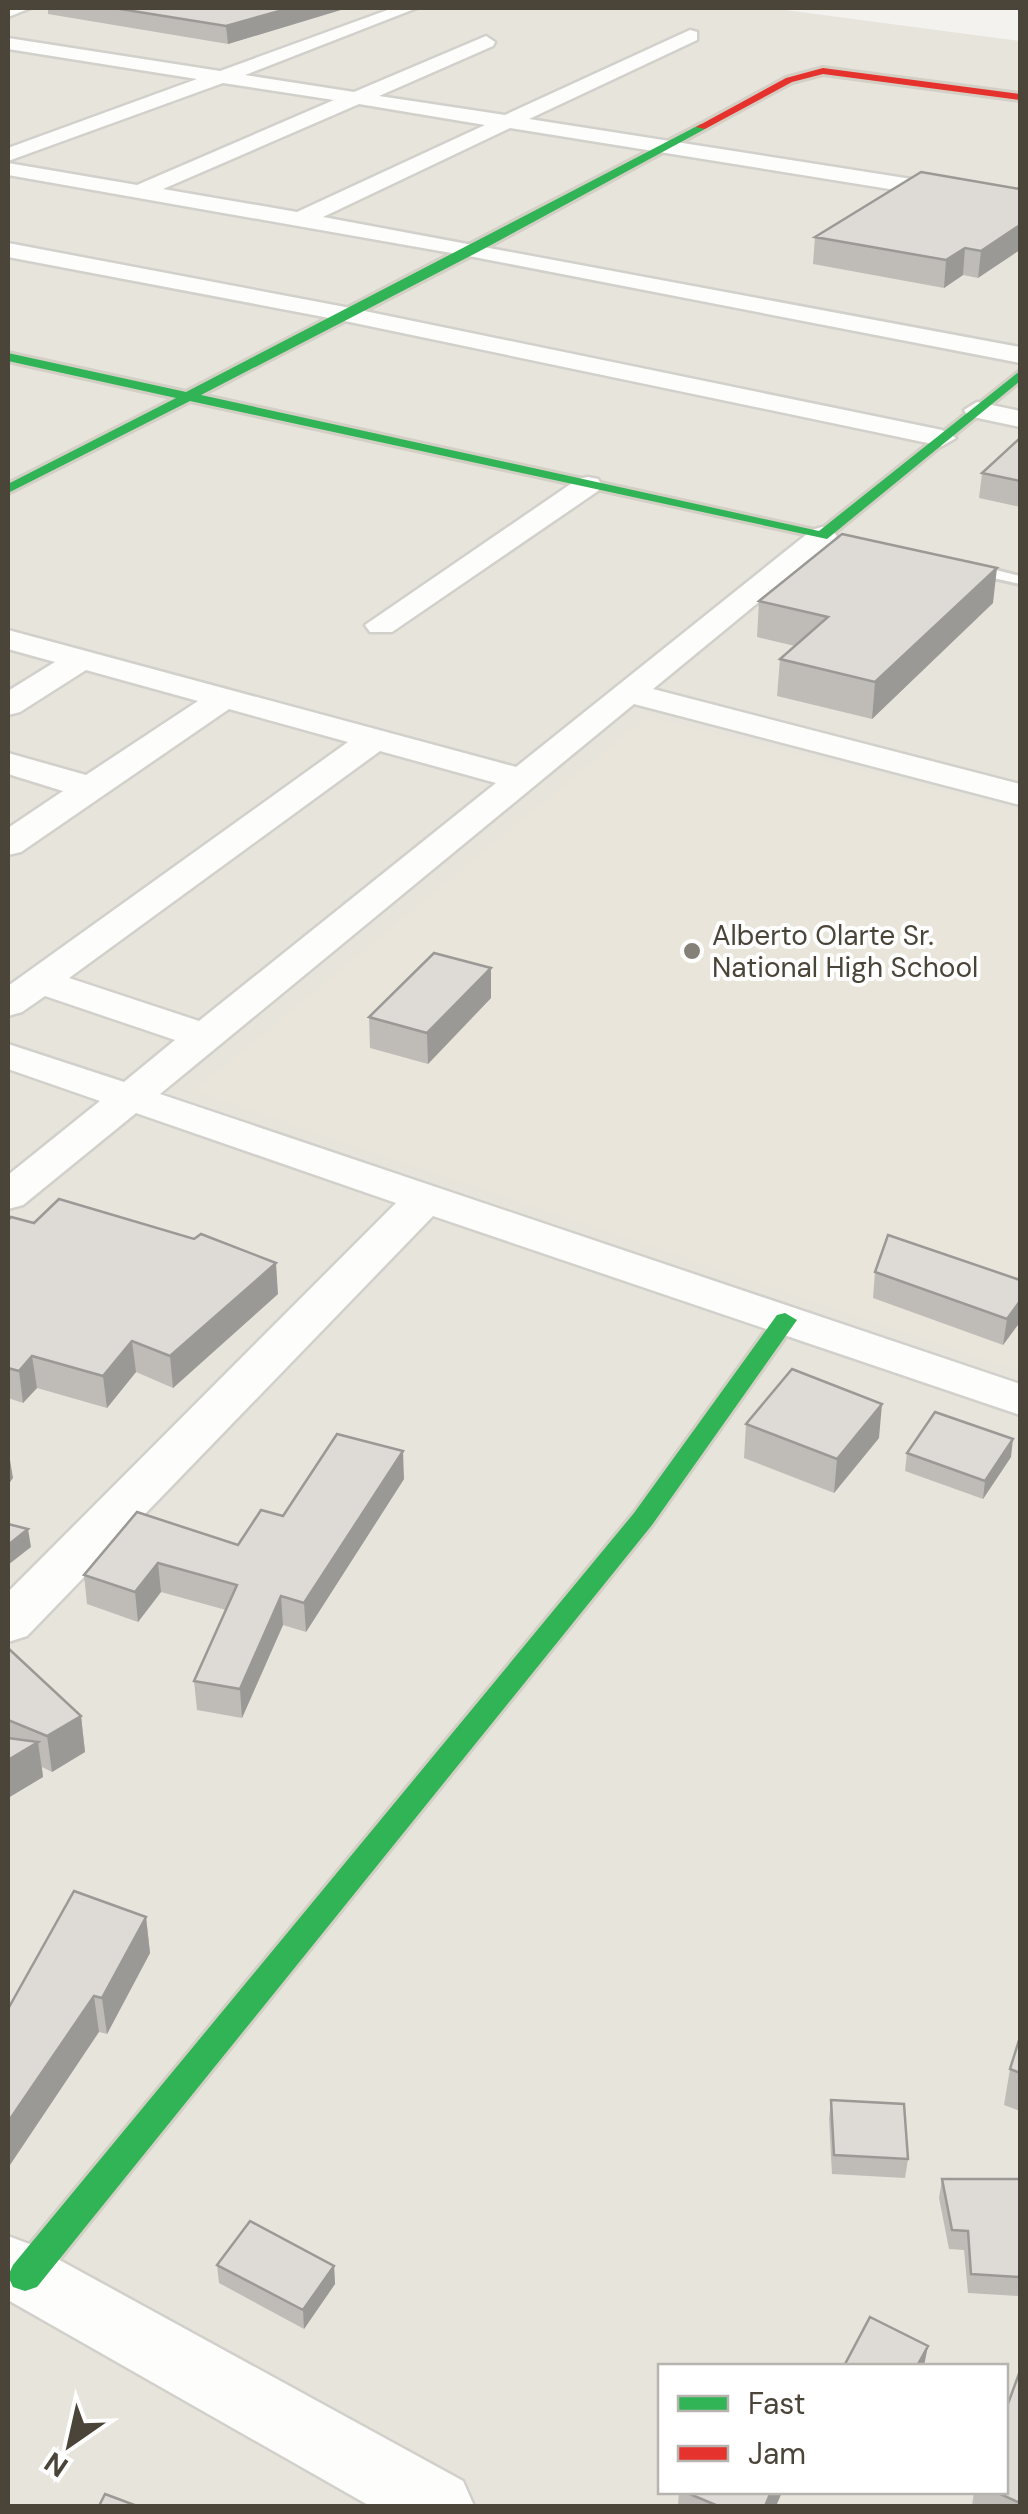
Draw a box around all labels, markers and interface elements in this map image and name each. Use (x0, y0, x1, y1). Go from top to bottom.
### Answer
place label: Alberto Olarte Sr. National High School (712, 917, 978, 986)
marker: Alberto Olarte Sr. National High School (681, 940, 703, 962)
legend (658, 2364, 1008, 2494)
text: Fast (748, 2384, 806, 2423)
north arrow (20, 2394, 120, 2494)
text: Jam (748, 2434, 806, 2473)
text: N (37, 2443, 75, 2485)

